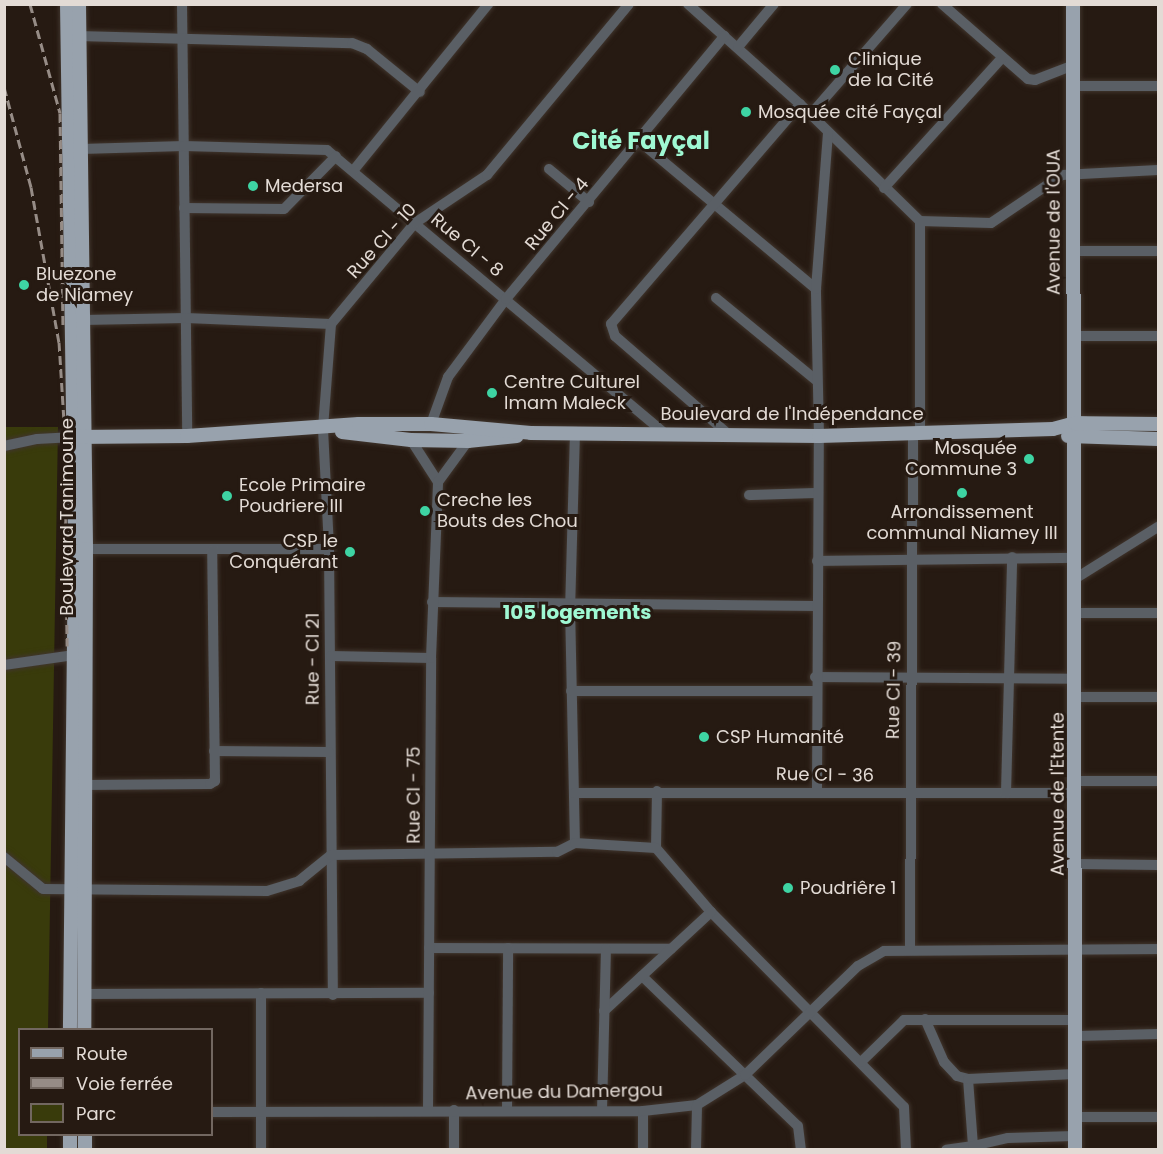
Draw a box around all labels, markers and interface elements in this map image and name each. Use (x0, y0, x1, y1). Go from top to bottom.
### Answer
place label: Clinique de la Cité (848, 49, 934, 92)
marker: Clinique de la Cité (826, 61, 844, 79)
place label: Mosquée cité Fayçal (758, 101, 942, 123)
marker: Mosquée cité Fayçal (739, 105, 753, 119)
district label: Cité Fayçal (572, 127, 710, 155)
street label: Avenue de l'OUA (1043, 149, 1065, 295)
street label: Rue CI - 4 (521, 174, 593, 254)
place label: Medersa (265, 175, 343, 197)
marker: Medersa (246, 179, 260, 193)
street label: Rue CI - 10 (343, 199, 421, 283)
street label: Rue CI - 8 (426, 209, 508, 281)
place label: Bluezone de Niamey (36, 264, 133, 306)
marker: Bluezone de Niamey (17, 278, 31, 292)
place label: Centre Culturel Imam Maleck (504, 372, 640, 415)
marker: Centre Culturel Imam Maleck (485, 386, 499, 400)
street label: Boulevard de l'Indépendance (660, 403, 924, 425)
street label: Boulevard Tanimoune (56, 418, 78, 616)
place label: Mosquée Commune 3 (905, 438, 1017, 480)
marker: Mosquée Commune 3 (1022, 452, 1036, 466)
place label: Ecole Primaire Poudriere III (239, 475, 366, 518)
marker: Arrondissement communal Niamey III (955, 486, 969, 500)
marker: Ecole Primaire Poudriere III (220, 489, 234, 503)
place label: Creche les Bouts des Chou (437, 490, 578, 532)
place label: Arrondissement communal Niamey III (866, 502, 1058, 544)
marker: Creche les Bouts des Chou (418, 504, 432, 518)
place label: CSP le Conquérant (229, 531, 338, 574)
marker: CSP le Conquérant (343, 545, 357, 559)
district label: 105 logements (503, 600, 651, 624)
street label: Rue - CI 21 (302, 613, 324, 705)
street label: Rue CI - 39 (882, 641, 906, 739)
street label: Avenue de l'Etente (1047, 712, 1069, 876)
place label: CSP Humanité (716, 726, 844, 748)
marker: CSP Humanité (697, 730, 711, 744)
street label: Rue CI - 75 (403, 746, 425, 844)
street label: Rue CI - 36 (776, 763, 874, 787)
place label: Poudriêre 1 (800, 877, 896, 899)
marker: Poudriêre 1 (781, 881, 795, 895)
legend (18, 1028, 213, 1136)
text: Route (76, 1041, 128, 1066)
text: Voie ferrée (76, 1071, 173, 1096)
street label: Avenue du Damergou (465, 1079, 663, 1105)
text: Parc (76, 1101, 116, 1126)

